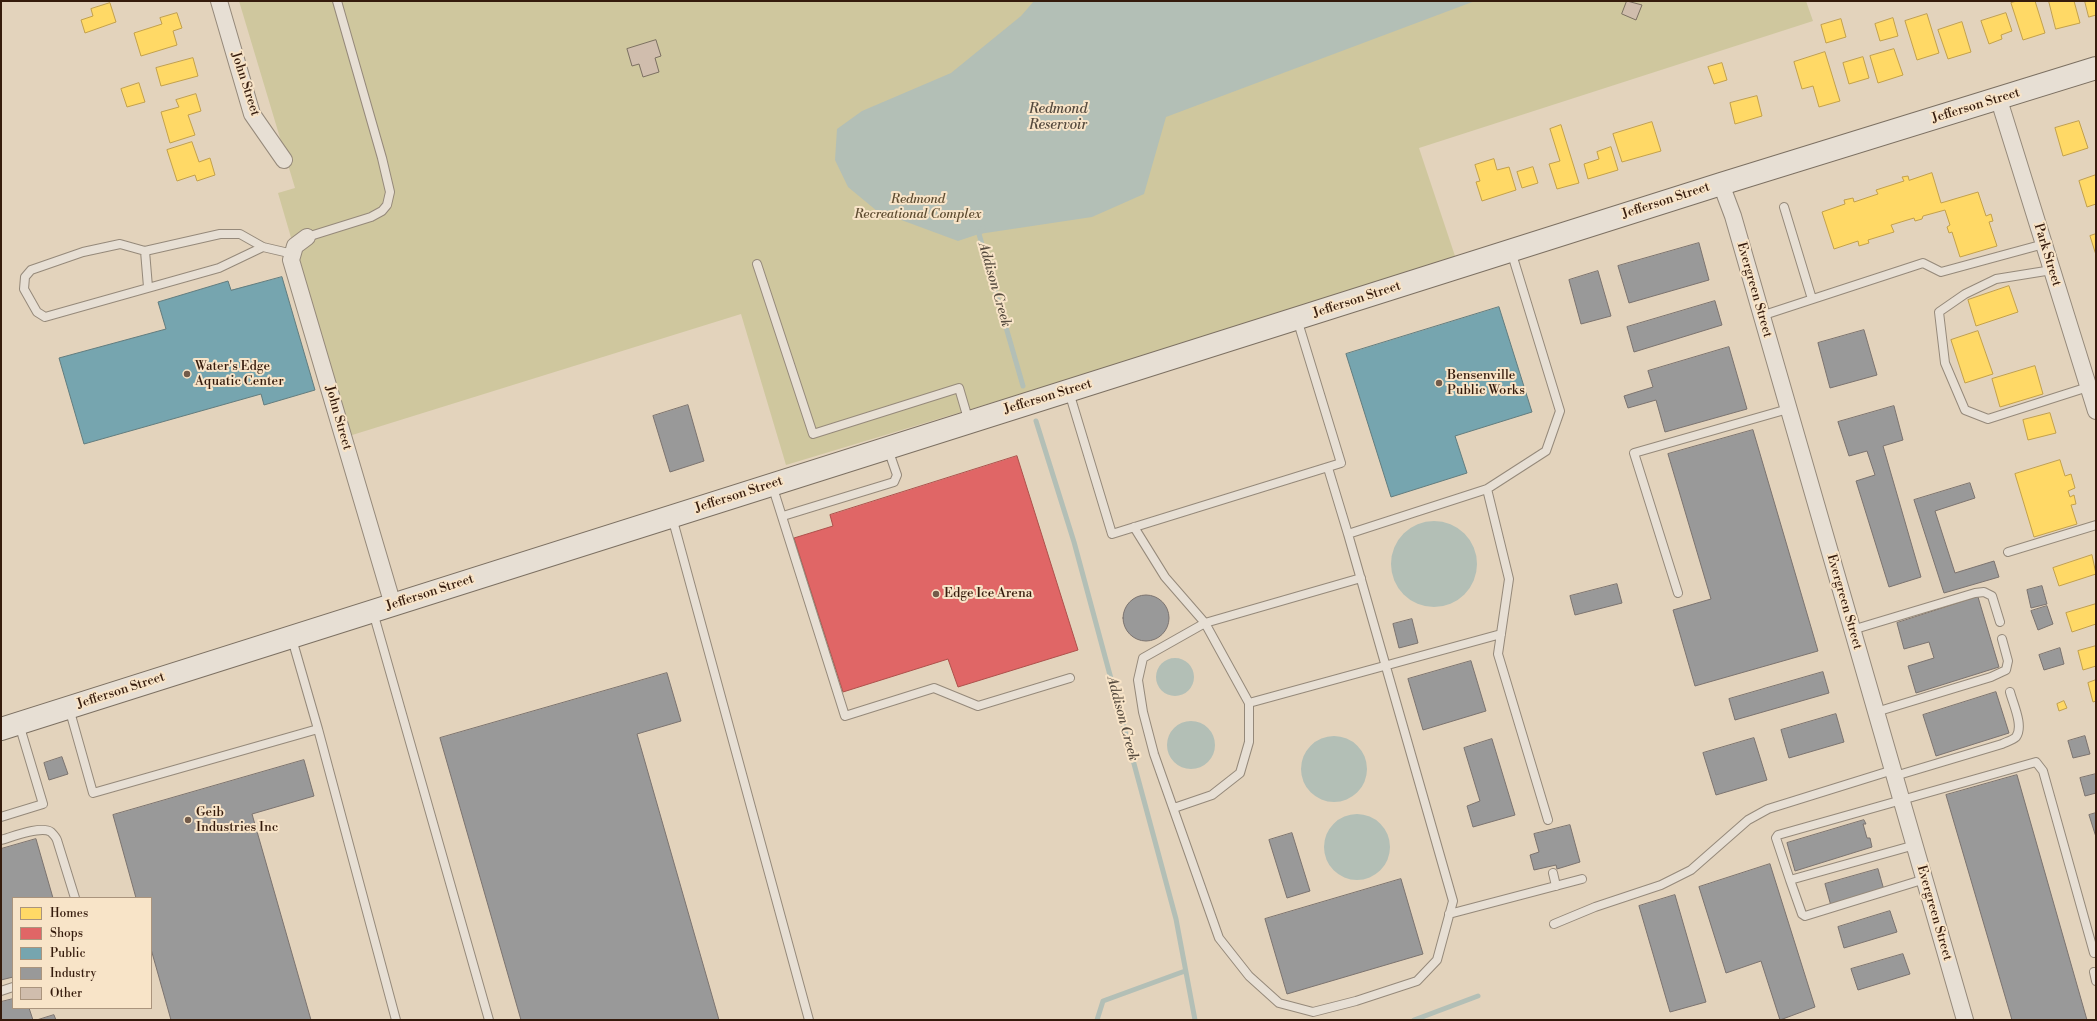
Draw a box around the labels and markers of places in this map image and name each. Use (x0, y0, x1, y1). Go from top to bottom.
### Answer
place label: Water's Edge Aquatic Center (195, 359, 284, 390)
place label: Bensenville Public Works (1447, 368, 1525, 399)
marker: Water's Edge Aquatic Center (182, 369, 192, 379)
marker: Bensenville Public Works (1434, 378, 1444, 388)
place label: Edge Ice Arena (944, 586, 1032, 602)
marker: Edge Ice Arena (931, 589, 941, 599)
place label: Geib Industries Inc (196, 805, 278, 836)
marker: Geib Industries Inc (183, 815, 193, 825)

